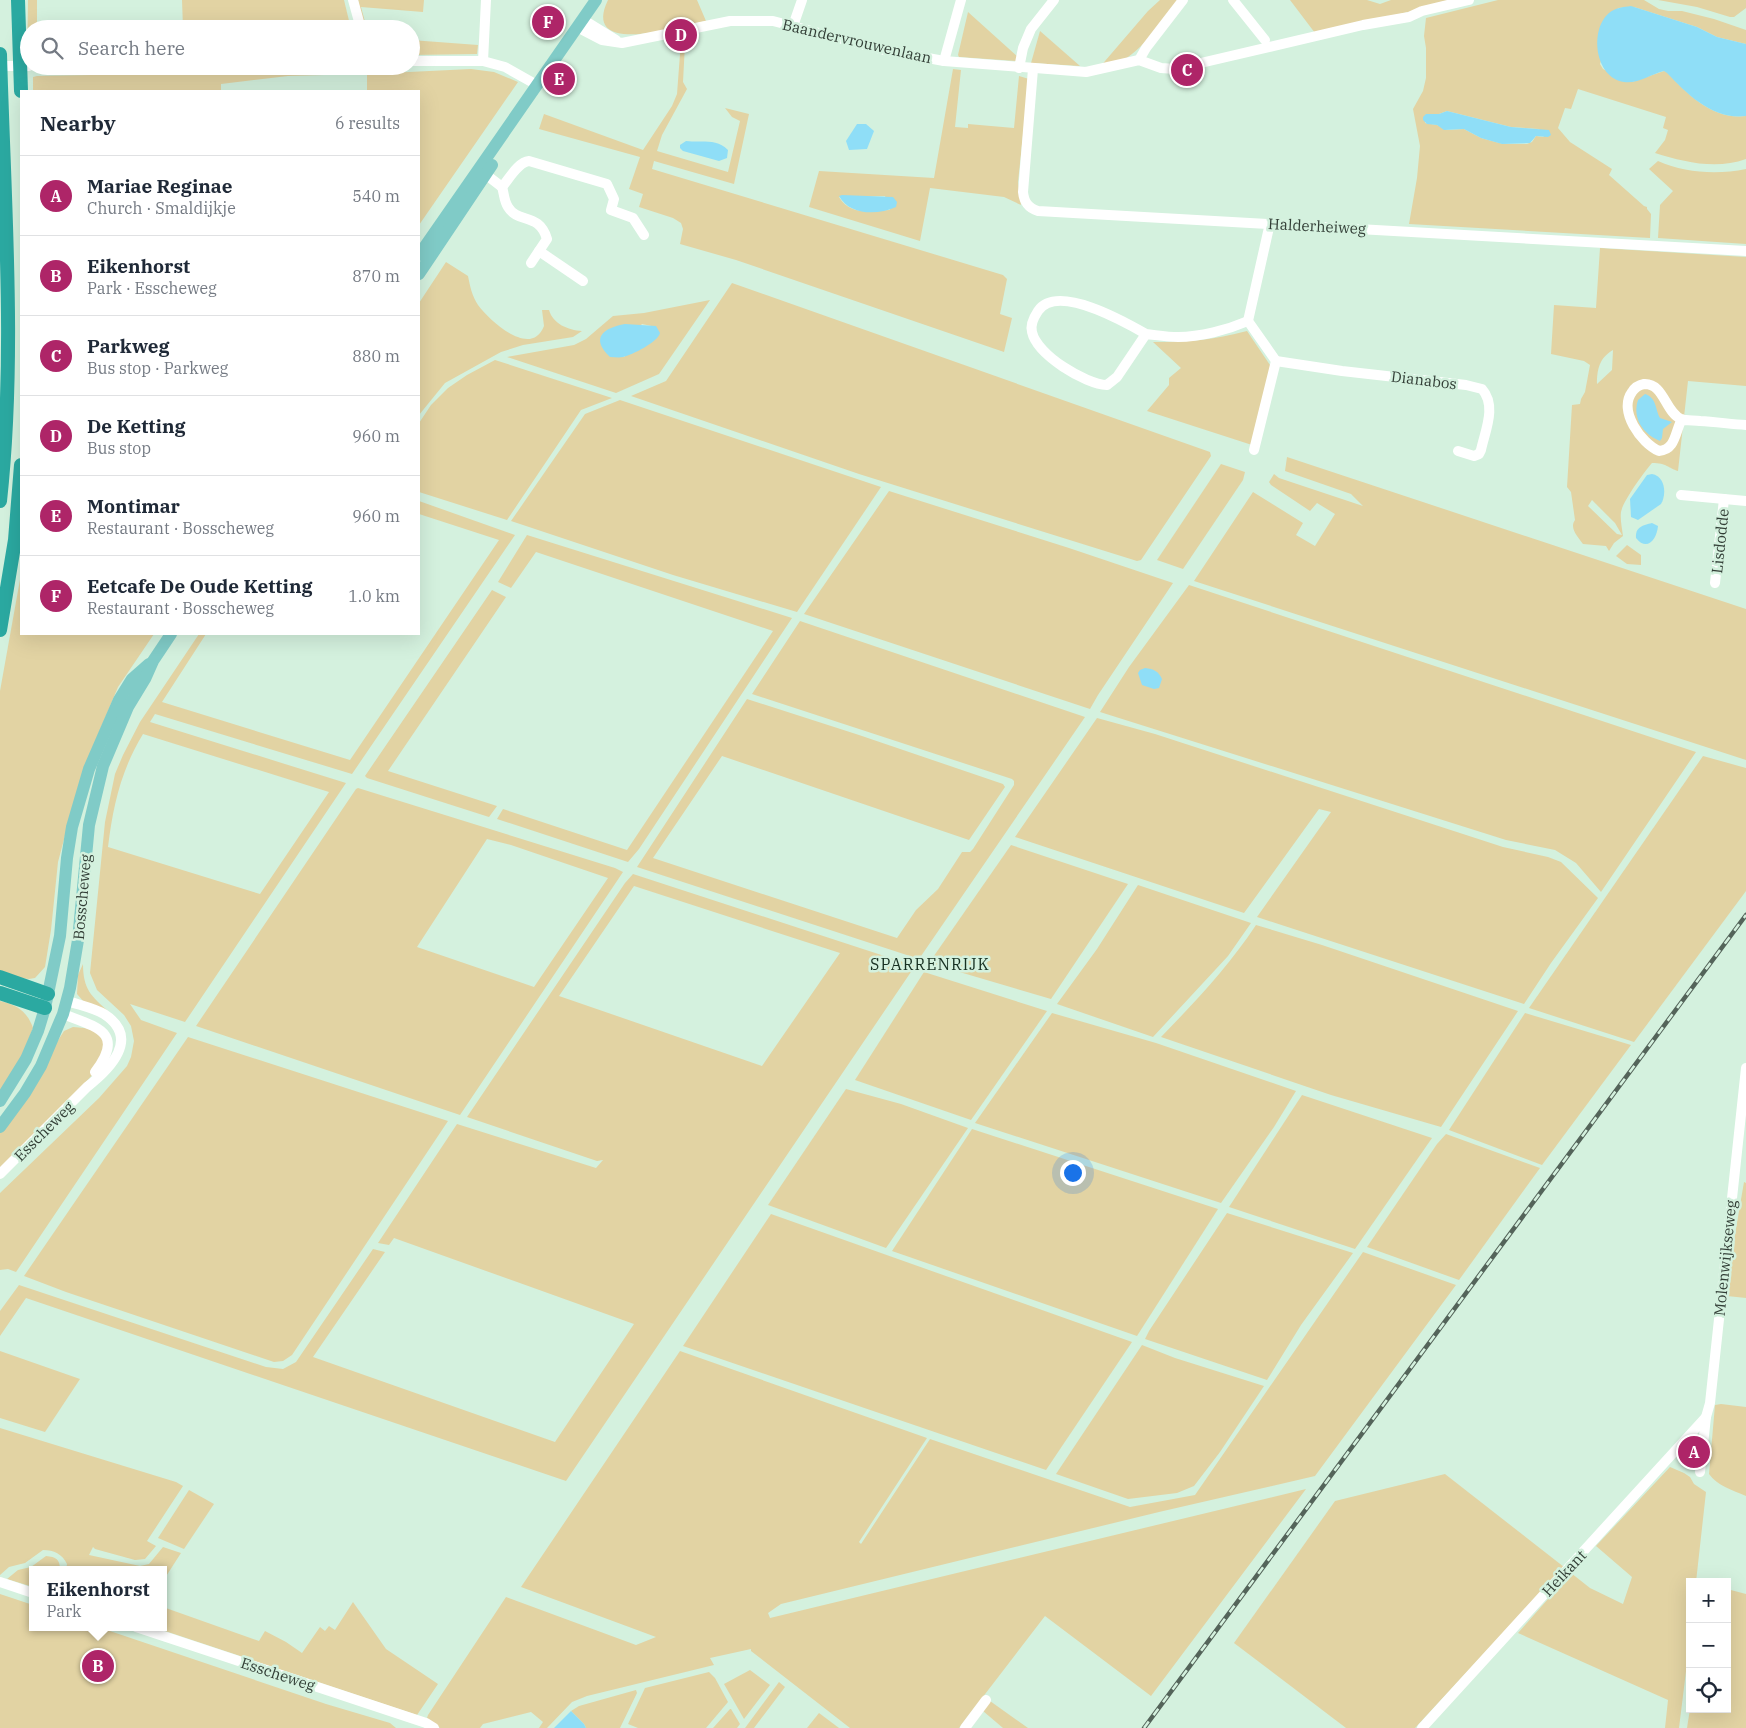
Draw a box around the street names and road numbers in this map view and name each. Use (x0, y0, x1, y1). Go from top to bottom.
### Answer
street label: Baandervrouwenlaan (781, 15, 934, 67)
street label: Halderheiweg (1267, 214, 1367, 238)
street label: Dianabos (1390, 367, 1458, 393)
street label: Lisdodde (1707, 508, 1733, 574)
street label: Bosscheweg (69, 853, 95, 941)
street label: Esscheweg (10, 1097, 78, 1165)
street label: Molenwijkseweg (1709, 1199, 1741, 1317)
street label: Heikant (1538, 1546, 1590, 1600)
street label: Esscheweg (238, 1653, 318, 1695)

